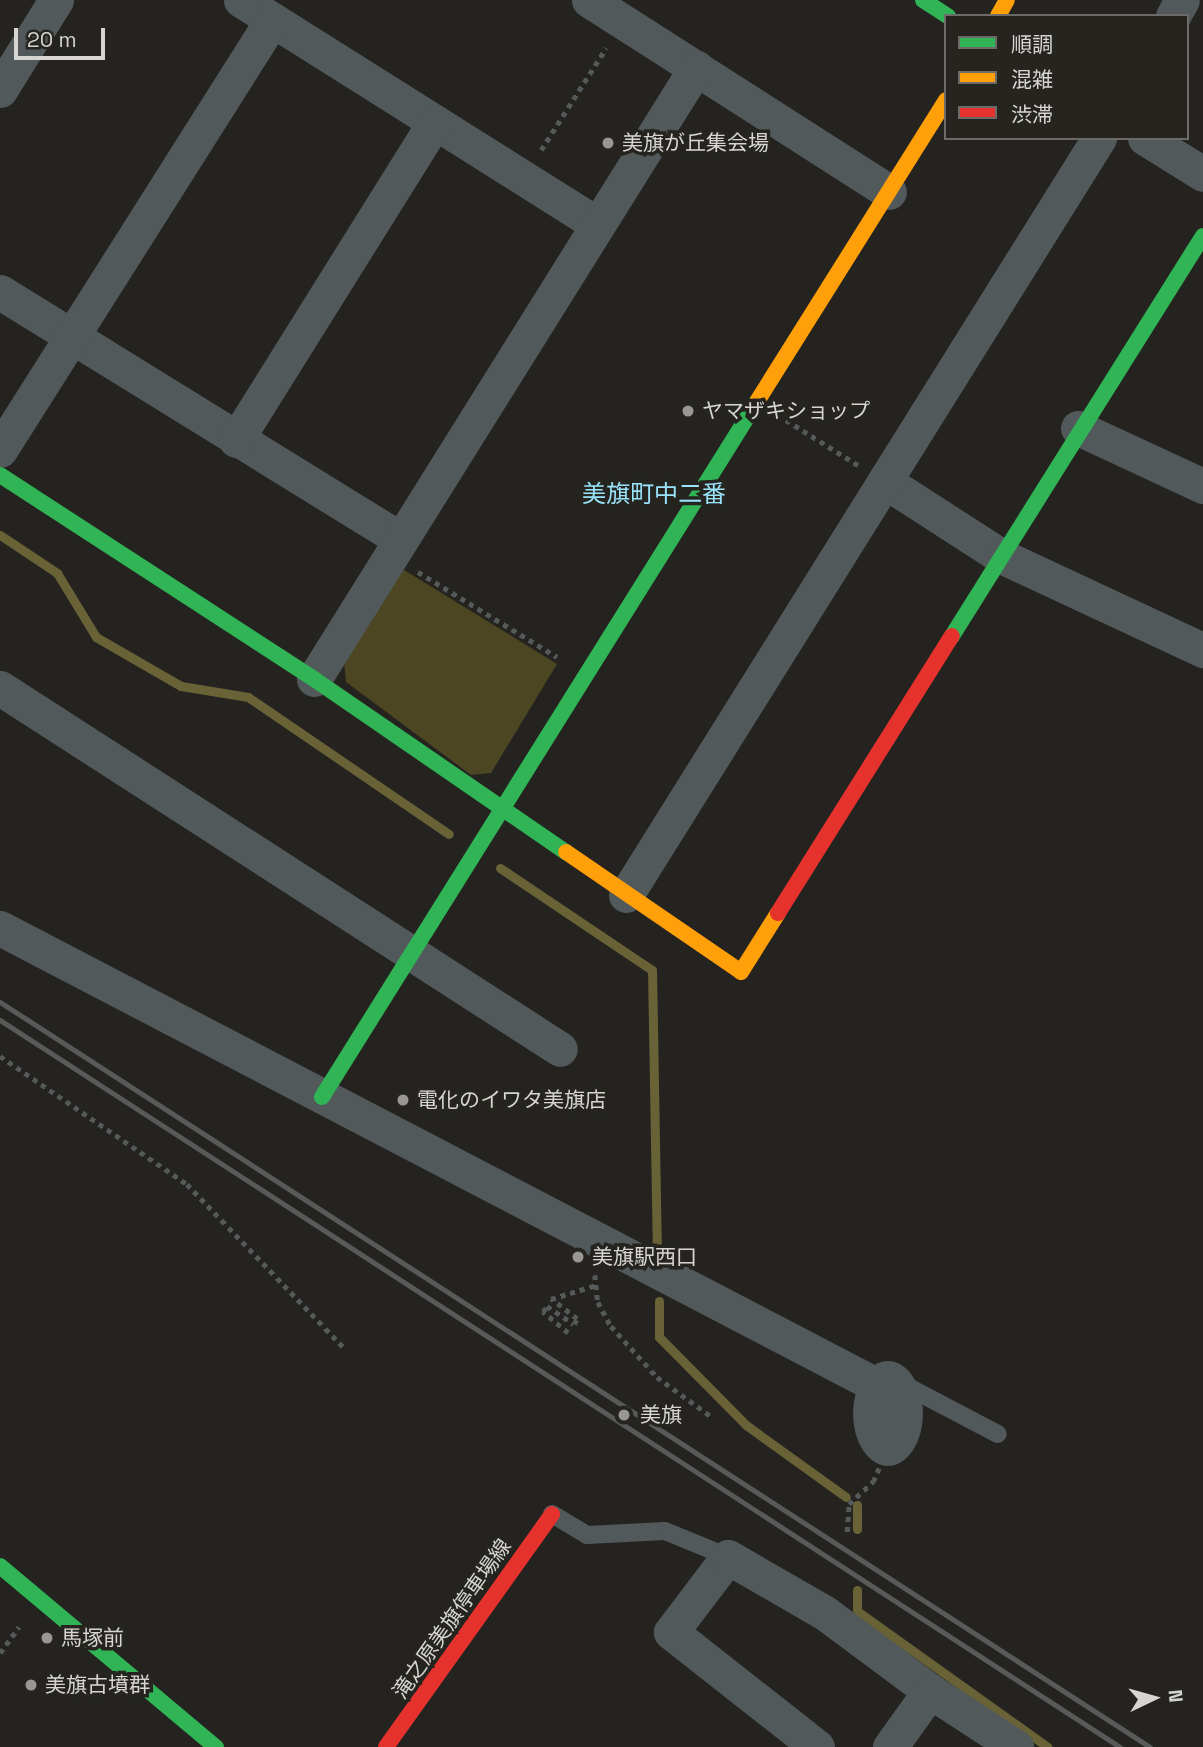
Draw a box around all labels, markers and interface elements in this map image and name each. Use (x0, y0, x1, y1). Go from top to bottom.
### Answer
scale bar (18, 14, 108, 58)
legend (944, 14, 1189, 140)
text: 20 m (27, 26, 77, 53)
text: 順調 (1011, 31, 1053, 58)
text: 混雑 (1011, 66, 1053, 93)
text: 渋滞 (1011, 101, 1053, 128)
place label: 美旗が丘集会場 (622, 130, 769, 156)
marker: 美旗が丘集会場 (600, 135, 616, 151)
place label: ヤマザキショップ (702, 398, 870, 424)
marker: ヤマザキショップ (680, 403, 696, 419)
district label: 美旗町中二番 (582, 480, 726, 508)
place label: 電化のイワタ美旗店 (417, 1087, 606, 1113)
marker: 電化のイワタ美旗店 (395, 1092, 411, 1108)
place label: 美旗駅西口 (592, 1244, 697, 1270)
marker: 美旗駅西口 (570, 1249, 586, 1265)
place label: 美旗 (640, 1402, 682, 1428)
marker: 美旗 (614, 1405, 634, 1425)
street label: 滝之原美旗停車場線 (387, 1534, 517, 1704)
place label: 馬塚前 (61, 1625, 124, 1651)
marker: 馬塚前 (39, 1630, 55, 1646)
north arrow (1119, 1663, 1189, 1733)
place label: 美旗古墳群 (45, 1672, 150, 1698)
marker: 美旗古墳群 (23, 1677, 39, 1693)
text: N (1162, 1689, 1188, 1704)

